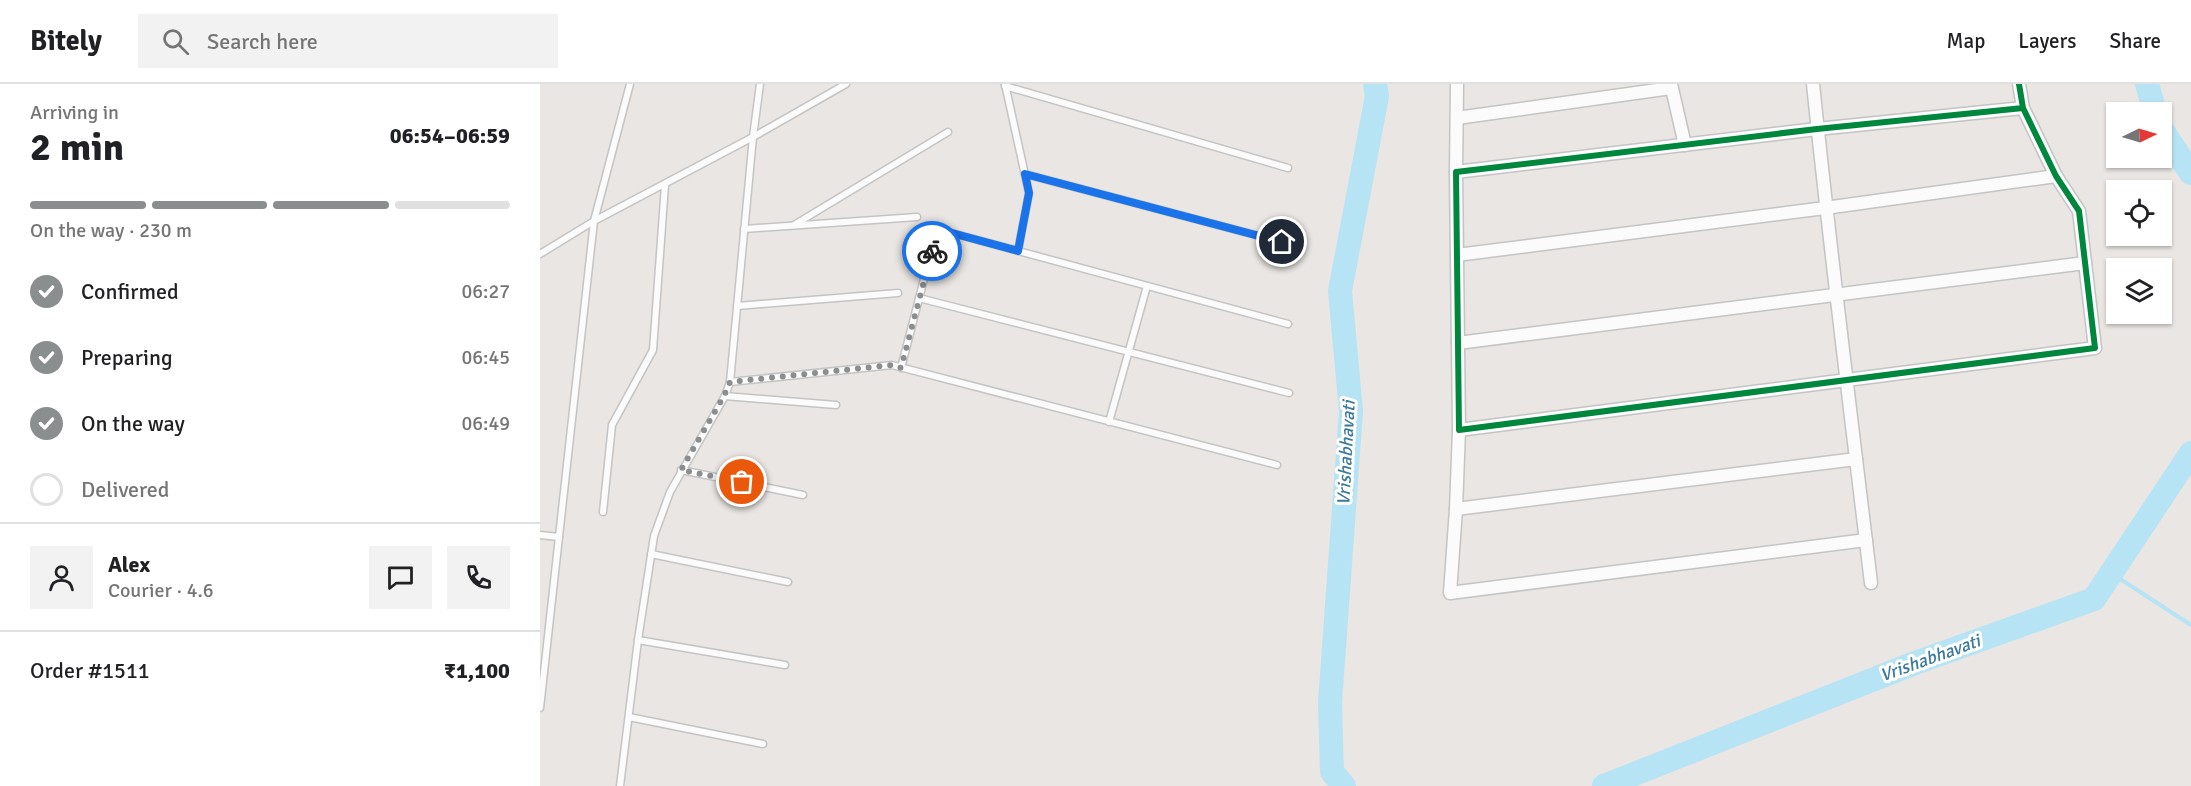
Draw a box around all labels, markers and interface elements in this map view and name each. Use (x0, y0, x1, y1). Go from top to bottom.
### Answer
search box (138, 14, 558, 68)
text: Bitely (30, 24, 102, 58)
icon: search (159, 25, 192, 58)
text: Search here (207, 28, 318, 55)
text: Map (1947, 28, 1985, 54)
text: Layers (2018, 28, 2076, 54)
text: Share (2109, 28, 2161, 54)
text: Arriving in (30, 100, 119, 125)
north arrow (2106, 102, 2172, 168)
map controls (2106, 102, 2172, 324)
text: 06:54–06:59 (390, 122, 510, 149)
text: 2 min (30, 123, 124, 171)
button: locate (2106, 180, 2172, 246)
pin (1256, 216, 1307, 267)
text: On the way · 230 m (30, 218, 192, 243)
courier (902, 221, 962, 281)
icon: home (1265, 225, 1298, 258)
icon: bike (916, 235, 949, 268)
button: layers (2106, 258, 2172, 324)
icon: check (30, 275, 63, 308)
text: Confirmed (81, 278, 179, 305)
text: 06:27 (461, 279, 510, 304)
icon: check (30, 341, 63, 374)
text: Preparing (81, 344, 173, 371)
text: 06:45 (461, 345, 510, 370)
water label: Vrishabhavati (1332, 398, 1360, 506)
icon: check (30, 407, 63, 440)
text: On the way (81, 410, 185, 437)
text: 06:49 (461, 411, 510, 436)
pin (716, 456, 767, 507)
icon: bag (725, 465, 758, 498)
text: Delivered (81, 476, 169, 503)
button: person (30, 546, 93, 609)
button: chat (369, 546, 432, 609)
button: phone (447, 546, 510, 609)
text: Alex (108, 551, 150, 578)
text: Courier · 4.6 (108, 578, 214, 603)
water label: Vrishabhavati (1877, 629, 1985, 686)
text: Order #1511 (30, 657, 150, 684)
text: ₹1,100 (444, 657, 510, 684)

